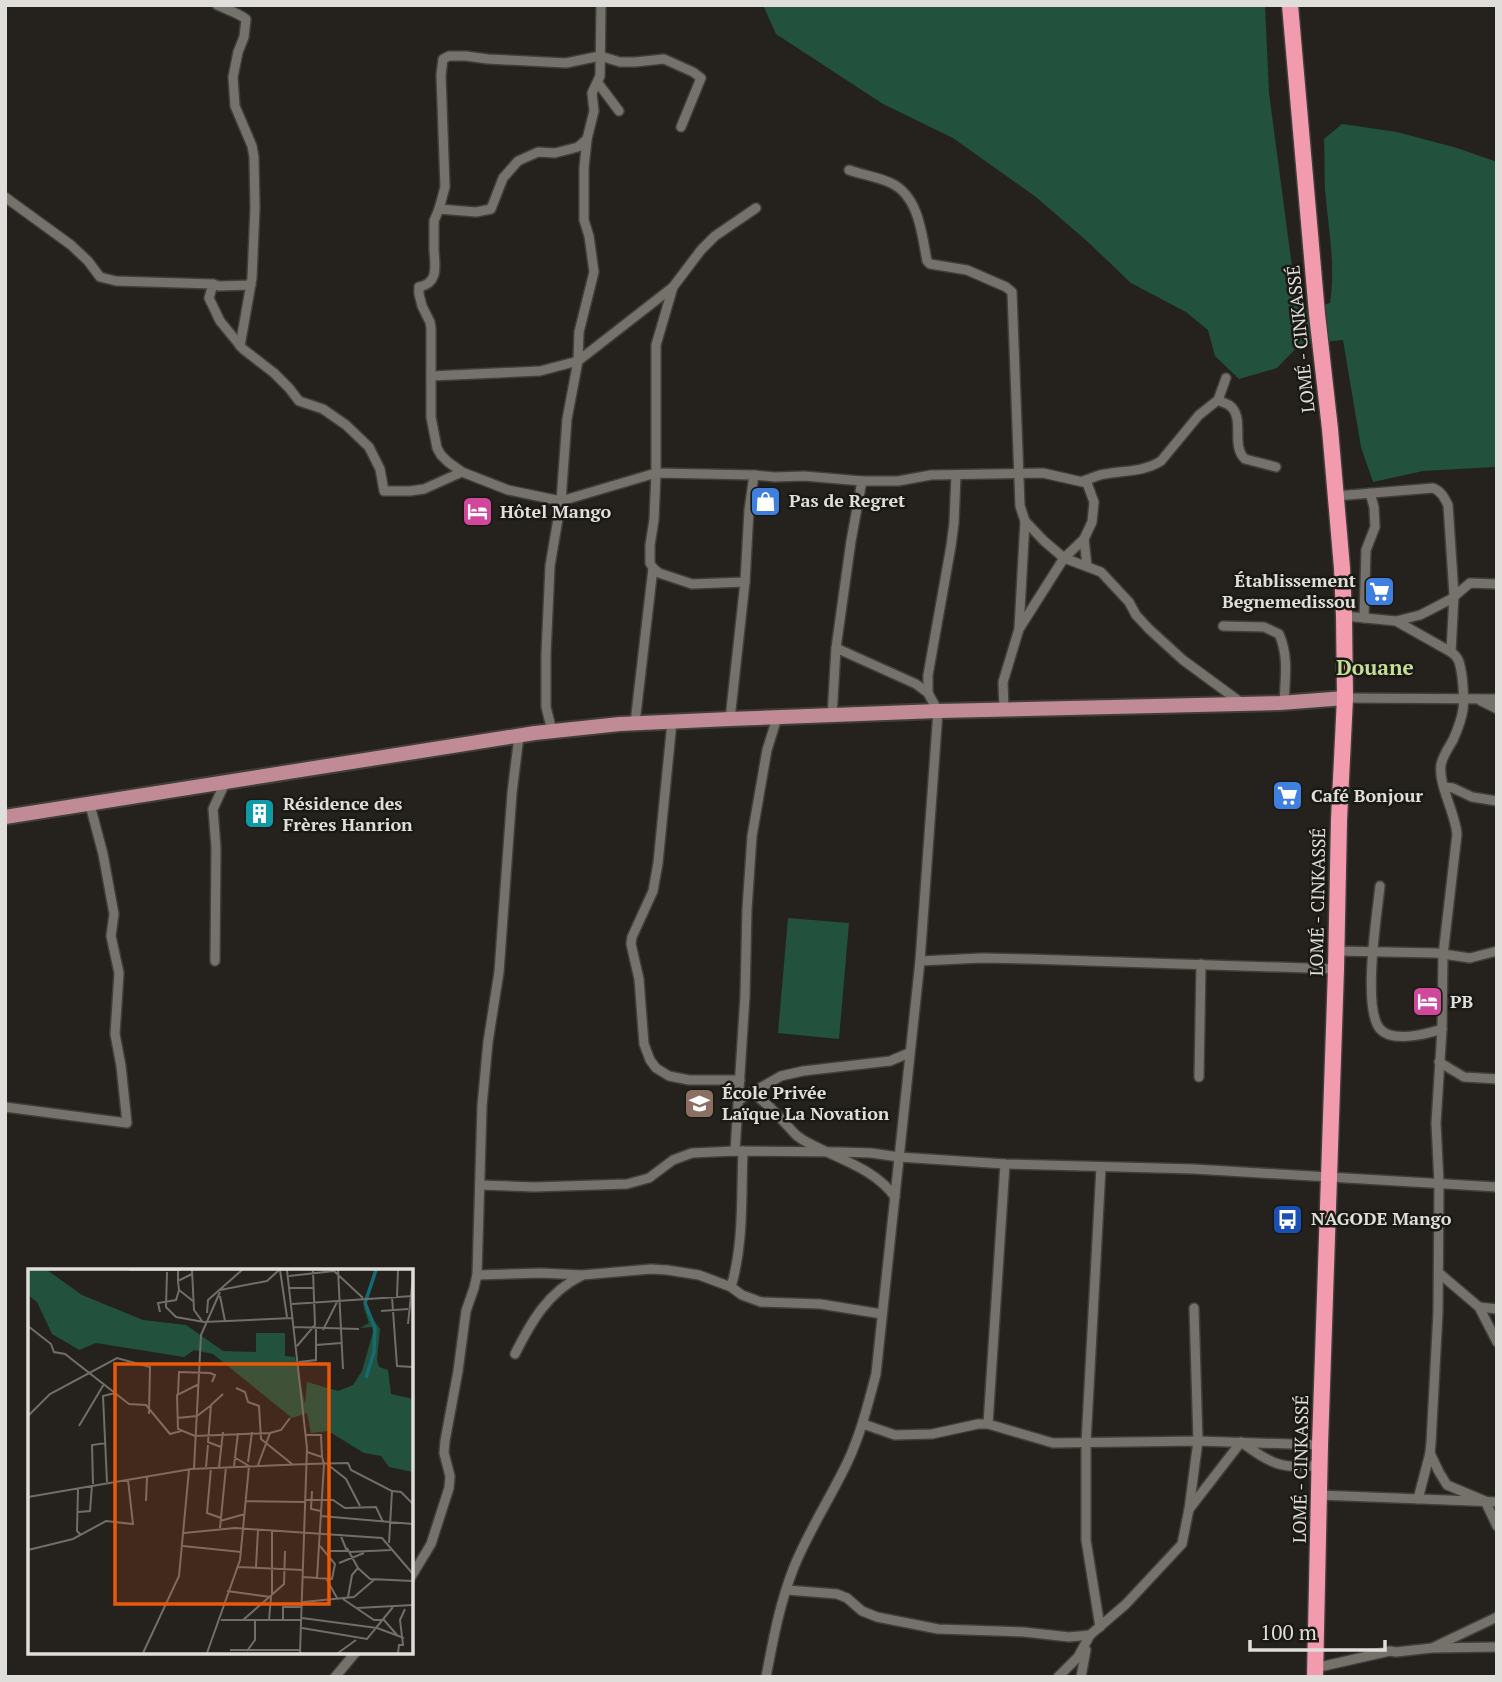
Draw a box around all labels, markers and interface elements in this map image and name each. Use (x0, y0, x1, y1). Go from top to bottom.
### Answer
street label: LOMÉ - CINKASSÉ (1280, 264, 1320, 414)
shop icon: Pas de Regret (749, 484, 783, 518)
place label: Pas de Regret (789, 488, 905, 512)
hotel icon: Hôtel Mango (460, 495, 494, 529)
place label: Hôtel Mango (500, 499, 612, 523)
place label: Établissement Begnemedissou (1222, 568, 1356, 613)
supermarket icon: Établissement Begnemedissou (1362, 574, 1396, 608)
district label: Douane (1336, 653, 1414, 681)
supermarket icon: Café Bonjour (1271, 779, 1305, 813)
place label: Café Bonjour (1311, 783, 1423, 807)
place label: Résidence des Frères Hanrion (283, 791, 413, 836)
building icon: Résidence des Frères Hanrion (243, 797, 277, 831)
street label: LOMÉ - CINKASSÉ (1304, 828, 1330, 976)
hotel icon: PB (1410, 985, 1444, 1019)
place label: PB (1450, 989, 1474, 1013)
place label: École Privée Laïque La Novation (722, 1080, 890, 1125)
school or university icon: École Privée Laïque La Novation (682, 1086, 716, 1120)
bus stop icon: NAGODE Mango (1271, 1202, 1305, 1236)
place label: NAGODE Mango (1311, 1206, 1452, 1230)
inset map (28, 1269, 413, 1654)
street label: LOMÉ - CINKASSÉ (1287, 1395, 1313, 1543)
scale bar (1250, 1608, 1385, 1652)
text: 100 m (1260, 1618, 1317, 1646)

